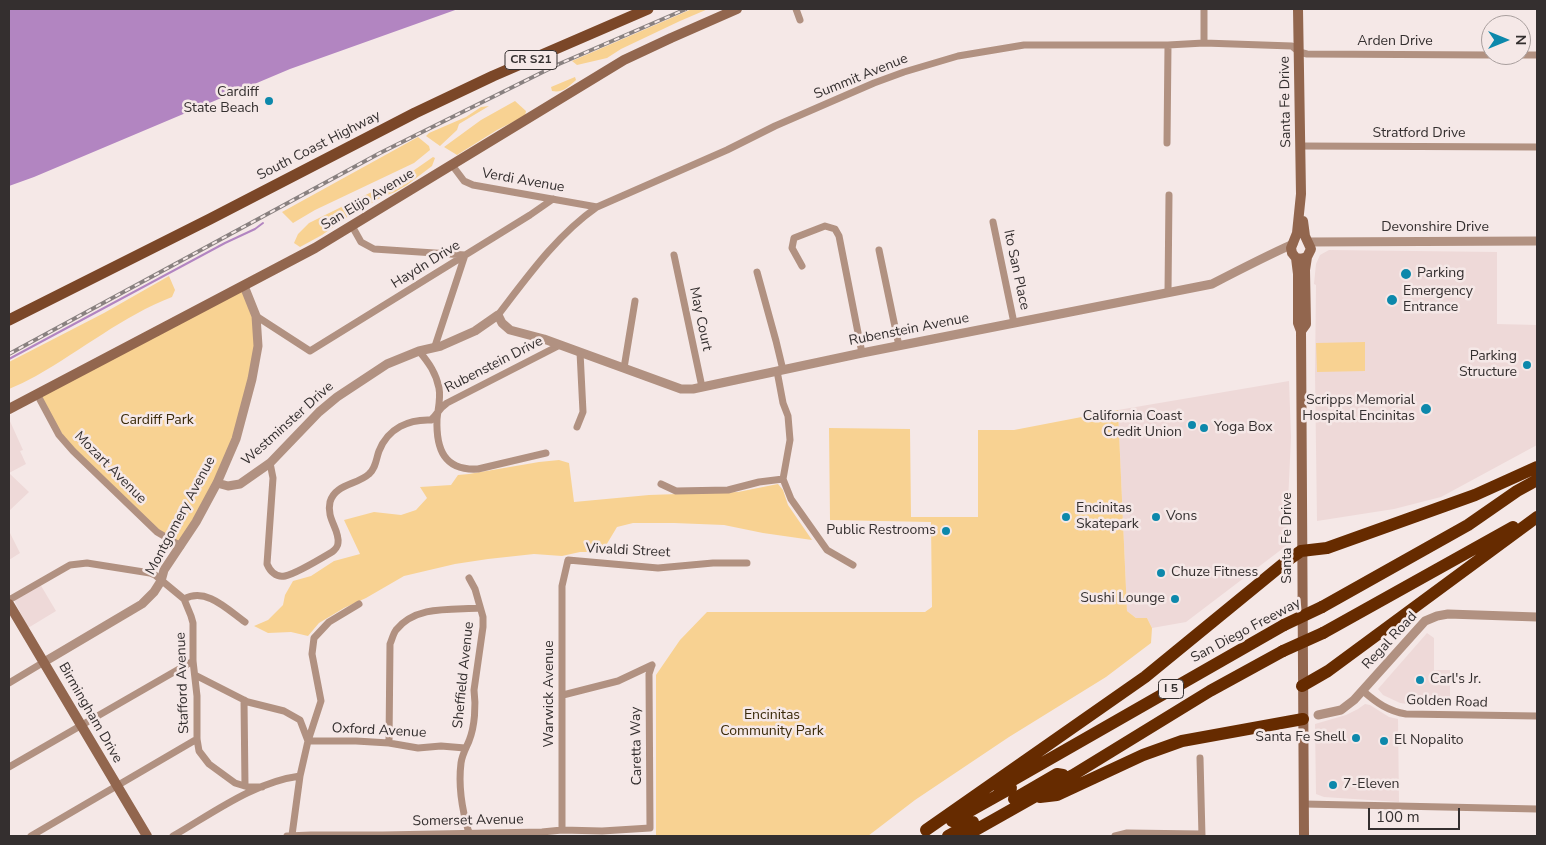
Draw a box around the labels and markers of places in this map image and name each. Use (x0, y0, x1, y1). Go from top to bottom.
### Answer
place label: Cardiff State Beach (183, 85, 259, 118)
marker: Cardiff State Beach (263, 95, 275, 107)
place label: Parking (1417, 266, 1464, 282)
marker: Parking (1399, 267, 1413, 281)
place label: Emergency Entrance (1403, 284, 1473, 316)
marker: Emergency Entrance (1385, 293, 1399, 307)
place label: Parking Structure (1459, 349, 1517, 382)
marker: Parking Structure (1521, 359, 1533, 371)
place label: Scripps Memorial Hospital Encinitas (1302, 393, 1415, 426)
marker: Scripps Memorial Hospital Encinitas (1419, 402, 1433, 416)
place label: California Coast Credit Union (1083, 409, 1182, 442)
marker: California Coast Credit Union (1186, 419, 1198, 431)
place label: Yoga Box (1214, 420, 1273, 436)
marker: Yoga Box (1198, 422, 1210, 434)
place label: Encinitas Skatepark (1076, 501, 1139, 534)
place label: Vons (1166, 509, 1197, 525)
marker: Encinitas Skatepark (1060, 511, 1072, 523)
marker: Vons (1150, 511, 1162, 523)
place label: Public Restrooms (826, 523, 936, 539)
marker: Public Restrooms (940, 525, 952, 537)
place label: Chuze Fitness (1171, 565, 1258, 581)
marker: Chuze Fitness (1155, 567, 1167, 579)
place label: Sushi Lounge (1080, 591, 1165, 607)
marker: Sushi Lounge (1169, 593, 1181, 605)
place label: Carl's Jr. (1430, 672, 1481, 688)
marker: Carl's Jr. (1414, 674, 1426, 686)
place label: Santa Fe Shell (1255, 730, 1346, 746)
marker: Santa Fe Shell (1350, 732, 1362, 744)
place label: El Nopalito (1394, 733, 1464, 749)
marker: El Nopalito (1378, 735, 1390, 747)
place label: 7-Eleven (1343, 777, 1399, 793)
marker: 7-Eleven (1327, 779, 1339, 791)

